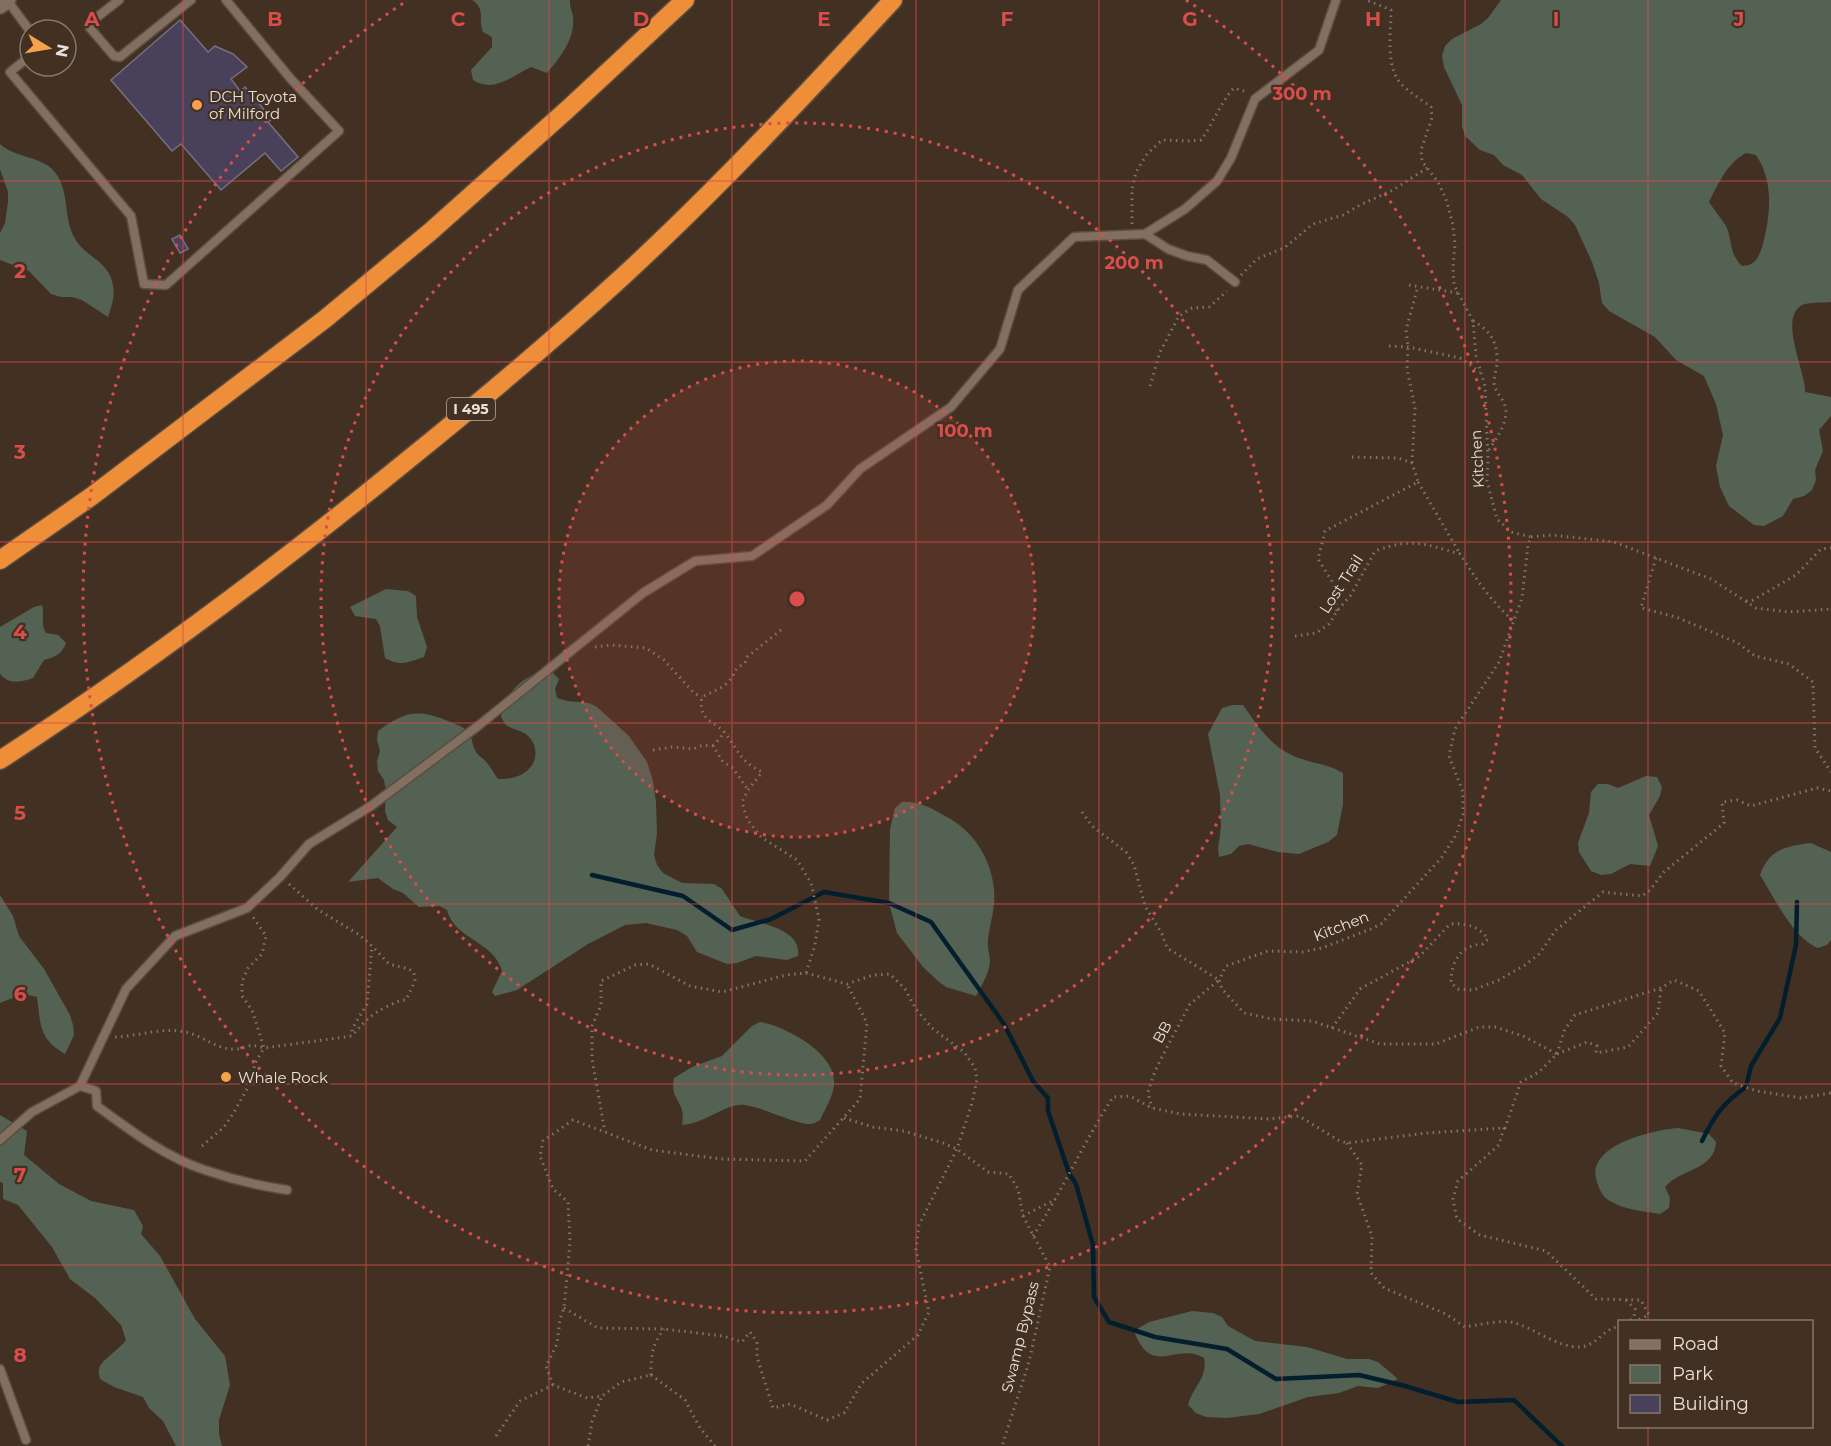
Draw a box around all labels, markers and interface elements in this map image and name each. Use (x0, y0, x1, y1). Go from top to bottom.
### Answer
text: A (83, 7, 100, 31)
text: B (267, 7, 283, 31)
text: C (451, 7, 466, 31)
text: D (633, 7, 649, 31)
text: E (817, 7, 831, 31)
text: F (1001, 7, 1014, 31)
text: G (1182, 7, 1198, 31)
text: H (1365, 7, 1381, 31)
text: I (1553, 7, 1559, 31)
text: J (1733, 7, 1744, 31)
north arrow (18, 18, 78, 78)
text: N (52, 43, 73, 59)
text: 300 m (1271, 83, 1332, 105)
place label: DCH Toyota of Milford (209, 87, 297, 123)
marker: DCH Toyota of Milford (190, 98, 204, 112)
text: 200 m (1104, 252, 1164, 274)
text: 2 (14, 259, 26, 283)
road number: I 495 (447, 398, 495, 420)
text: 100 m (937, 420, 993, 442)
street label: Kitchen (1466, 430, 1488, 488)
text: 3 (13, 440, 26, 464)
street label: Lost Trail (1315, 551, 1367, 617)
centre of rings (787, 589, 807, 609)
text: 4 (13, 620, 27, 644)
text: 5 (14, 801, 26, 825)
street label: Kitchen (1310, 907, 1372, 945)
text: 6 (14, 982, 27, 1006)
street label: BB (1148, 1018, 1176, 1046)
place label: Whale Rock (238, 1068, 328, 1087)
marker: Whale Rock (219, 1070, 233, 1084)
text: 7 (14, 1163, 26, 1187)
street label: Swamp Bypass (997, 1279, 1043, 1395)
legend (1618, 1320, 1813, 1428)
text: Road (1672, 1333, 1719, 1355)
text: 8 (13, 1343, 27, 1367)
text: Park (1672, 1363, 1713, 1385)
text: Building (1672, 1393, 1749, 1415)

